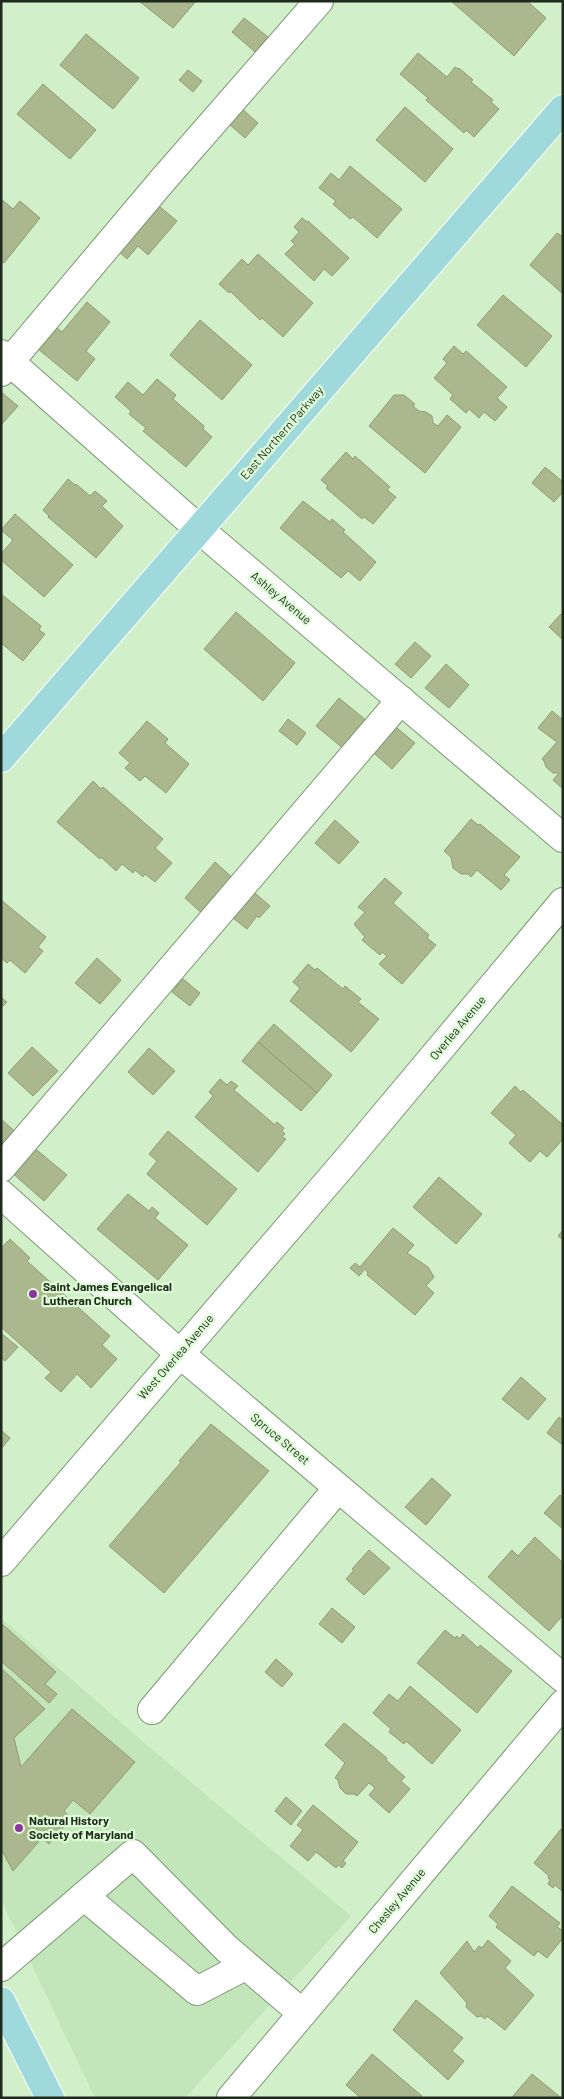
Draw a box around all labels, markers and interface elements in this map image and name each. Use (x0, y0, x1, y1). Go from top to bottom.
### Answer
street label: East Northern Parkway (237, 382, 326, 482)
street label: Ashley Avenue (249, 568, 315, 627)
street label: Overlea Avenue (426, 992, 488, 1062)
place label: Saint James Evangelical Lutheran Church (43, 1279, 172, 1307)
marker: Saint James Evangelical Lutheran Church (27, 1288, 39, 1300)
street label: West Overlea Avenue (134, 1311, 216, 1402)
street label: Spruce Street (248, 1410, 313, 1467)
place label: Natural History Society of Maryland (29, 1813, 134, 1841)
marker: Natural History Society of Maryland (13, 1822, 25, 1834)
street label: Chesley Avenue (365, 1865, 428, 1936)

